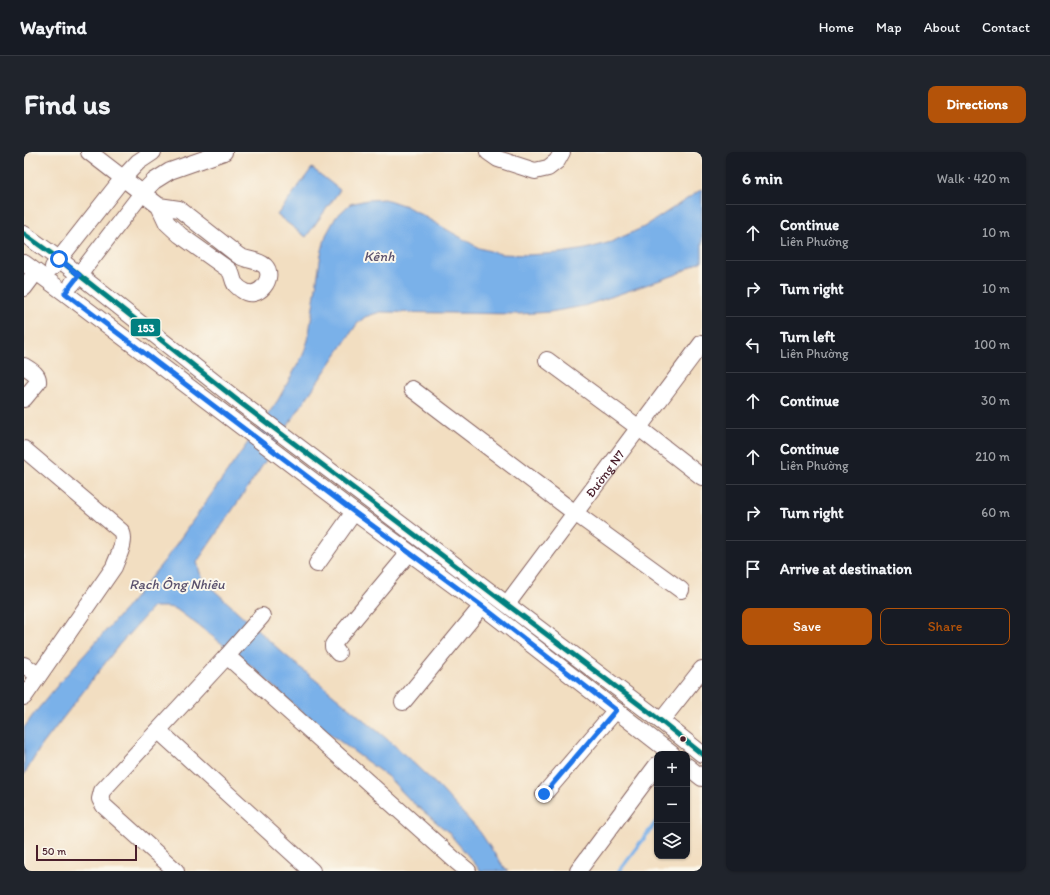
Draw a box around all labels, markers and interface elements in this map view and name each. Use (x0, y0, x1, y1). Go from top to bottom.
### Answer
text: Wayfind (20, 16, 87, 39)
text: Home (819, 19, 854, 36)
text: Map (876, 19, 902, 36)
text: About (924, 19, 960, 36)
text: Contact (982, 19, 1030, 36)
button: Directions (928, 86, 1026, 123)
text: Find us (24, 87, 111, 121)
text: 6 min (742, 168, 783, 188)
text: Walk · 420 m (937, 171, 1010, 186)
text: Continue (780, 216, 839, 234)
icon: ahead (742, 222, 764, 244)
text: 10 m (982, 225, 1010, 240)
text: Liên Phường (780, 234, 849, 249)
water label: Kênh (364, 248, 395, 265)
route start (50, 250, 68, 268)
icon: right (742, 278, 764, 300)
text: Turn right (780, 280, 844, 298)
text: 10 m (982, 281, 1010, 296)
line badge: 153 (130, 318, 161, 337)
text: 153 (138, 322, 154, 335)
text: Turn left (780, 328, 835, 346)
icon: left (742, 334, 764, 356)
text: 100 m (974, 337, 1010, 352)
text: Liên Phường (780, 346, 849, 361)
icon: ahead (742, 390, 764, 412)
text: Continue (780, 392, 839, 410)
text: 30 m (981, 393, 1010, 408)
text: Continue (780, 440, 839, 458)
street label: Đường N7 (582, 446, 627, 500)
icon: ahead (742, 446, 764, 468)
text: 210 m (975, 449, 1010, 464)
text: Liên Phường (780, 458, 849, 473)
icon: right (742, 502, 764, 524)
text: Turn right (780, 504, 844, 522)
text: 60 m (981, 505, 1010, 520)
icon: arrive (742, 558, 764, 580)
text: Arrive at destination (780, 560, 912, 578)
water label: Rạch Ông Nhiêu (129, 576, 225, 593)
button: Save (742, 608, 872, 645)
button: Share (880, 608, 1010, 645)
unlabelled marker (678, 734, 688, 744)
map controls (654, 751, 690, 859)
button: + (654, 751, 690, 787)
route end (535, 785, 553, 803)
button: − (654, 787, 690, 823)
button: layers (654, 823, 690, 859)
scale bar (36, 843, 137, 862)
text: 50 m (42, 845, 66, 858)

